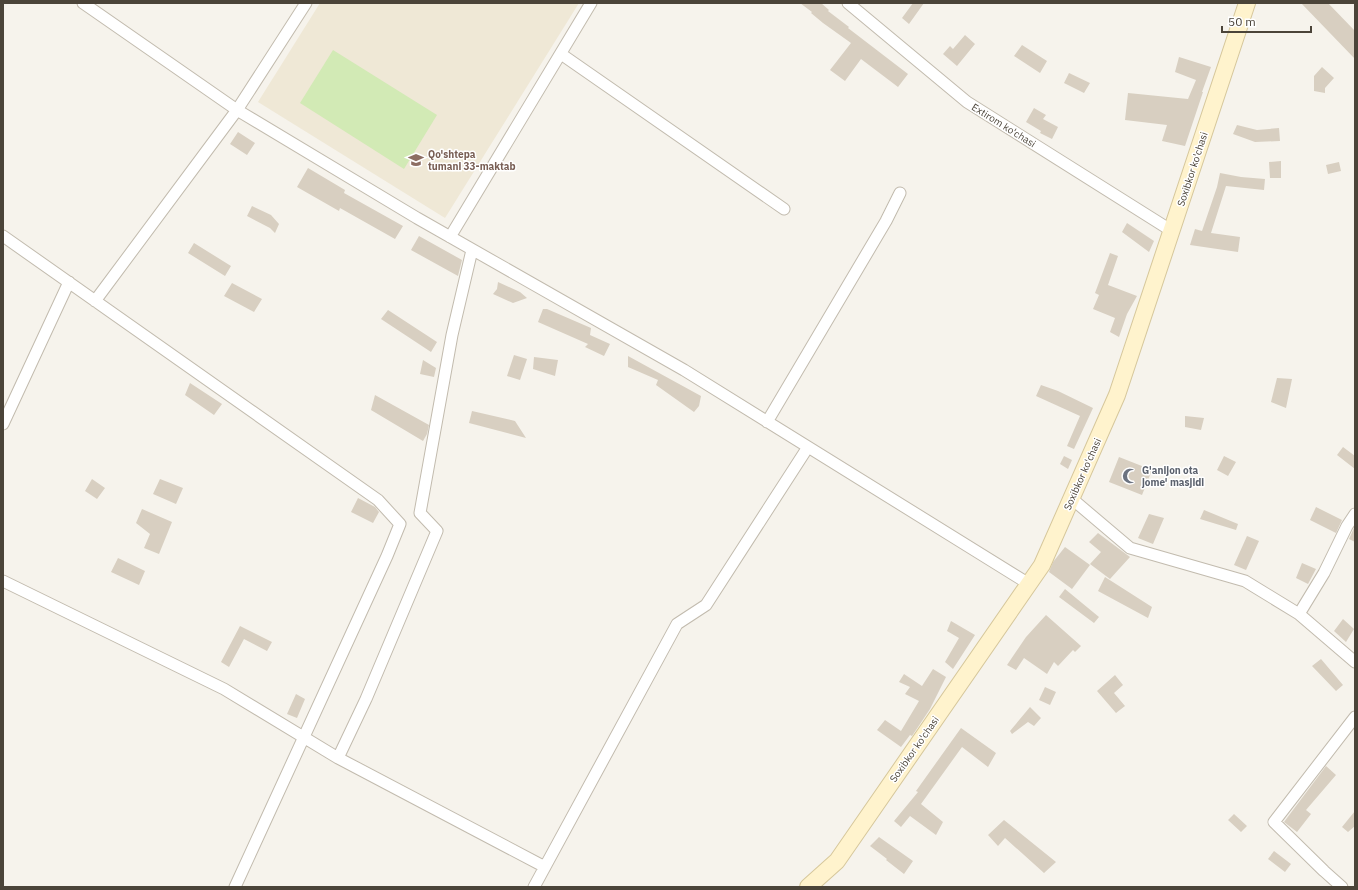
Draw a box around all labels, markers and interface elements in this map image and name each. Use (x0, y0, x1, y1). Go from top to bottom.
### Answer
scale bar (1222, 8, 1311, 34)
text: 50 m (1228, 14, 1256, 29)
street label: Extirom ko'chasi (969, 100, 1038, 150)
street label: Soxibkor ko'chasi (1174, 130, 1211, 208)
place label: Qo'shtepa tumani 33-maktab (428, 148, 516, 173)
school or university icon: Qo'shtepa tumani 33-maktab (407, 151, 425, 169)
street label: Soxibkor ko'chasi (1061, 436, 1104, 512)
place label: G'anijon ota jome' masjidi (1141, 464, 1204, 489)
mosque icon: G'anijon ota jome' masjidi (1121, 467, 1139, 485)
street label: Soxibkor ko'chasi (887, 714, 942, 785)

